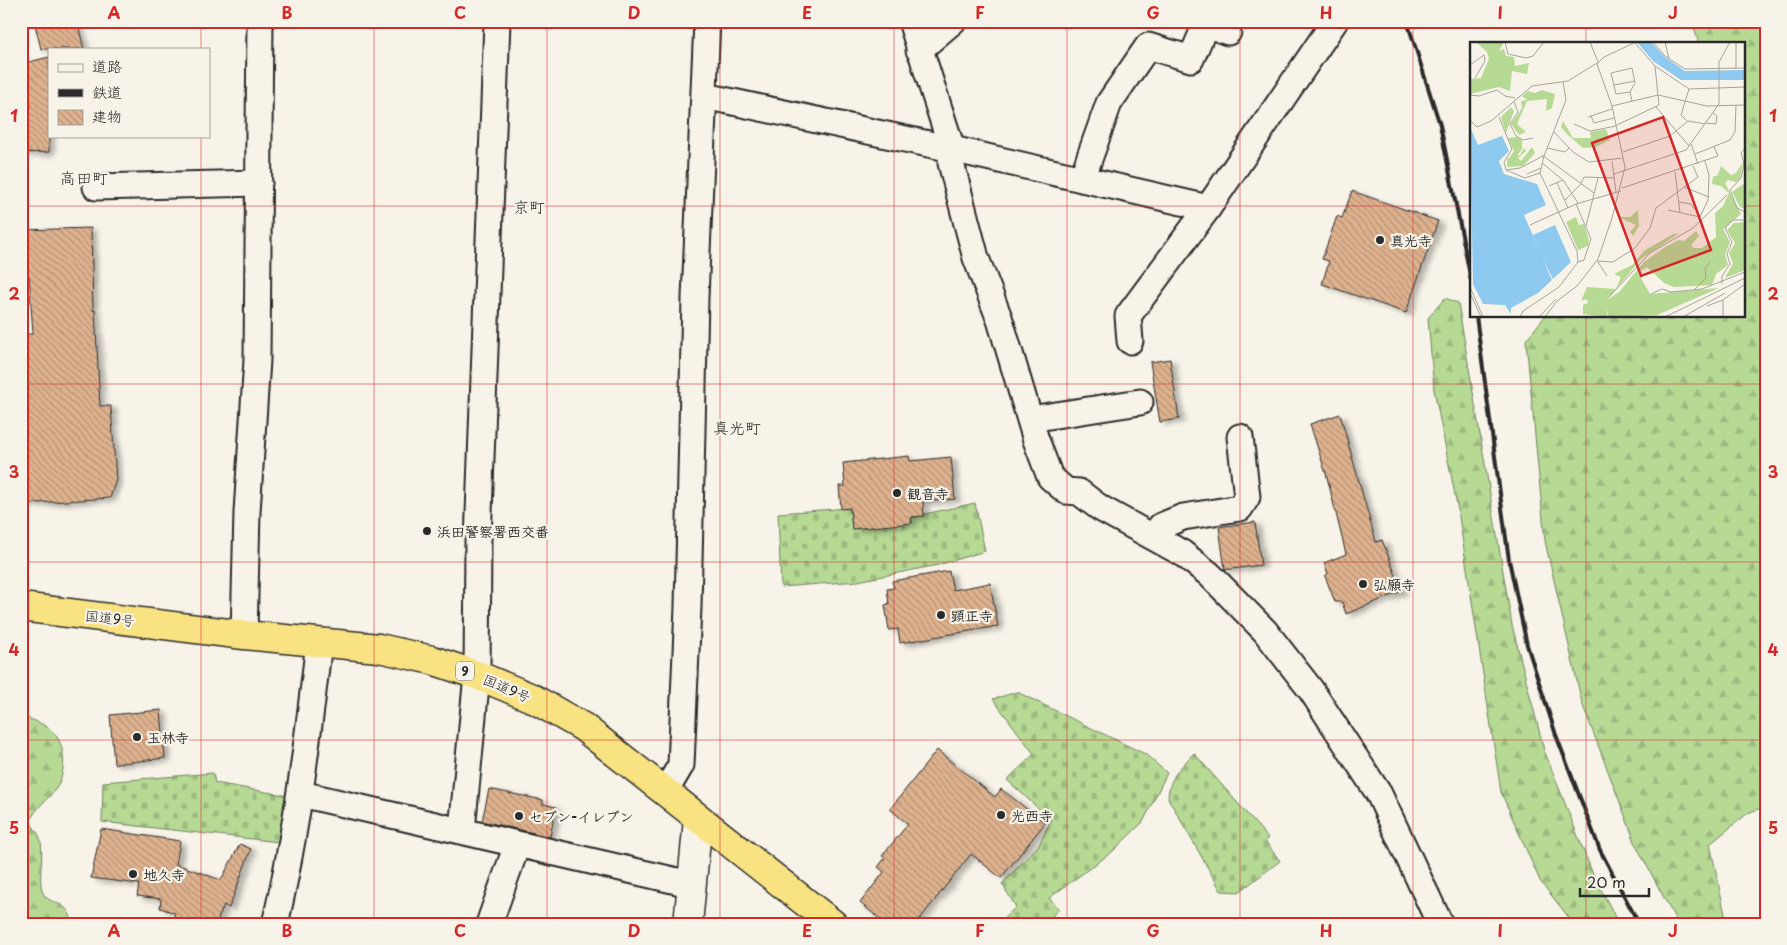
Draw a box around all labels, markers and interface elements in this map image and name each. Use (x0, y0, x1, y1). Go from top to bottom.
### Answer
text: A (108, 0, 121, 24)
text: B (282, 0, 293, 24)
text: C (454, 0, 466, 24)
text: D (628, 0, 640, 24)
text: E (802, 0, 812, 24)
text: F (975, 0, 985, 24)
text: G (1146, 0, 1160, 24)
text: H (1320, 0, 1332, 24)
text: I (1497, 0, 1503, 24)
text: J (1668, 0, 1678, 24)
inset map (1470, 42, 1744, 318)
legend (48, 48, 210, 138)
text: 道路 (92, 54, 122, 77)
text: 鉄道 (92, 80, 122, 103)
text: 1 (10, 103, 18, 127)
text: 1 (1769, 103, 1777, 127)
text: 建物 (92, 104, 122, 127)
district label: 高田町 (60, 165, 108, 189)
district label: 京町 (513, 194, 545, 218)
place label: 真光寺 (1390, 230, 1432, 251)
marker: 真光寺 (1374, 234, 1386, 246)
text: 2 (8, 281, 20, 305)
text: 2 (1767, 281, 1779, 305)
district label: 真光町 (713, 415, 761, 439)
text: 3 (9, 459, 19, 483)
text: 3 (1768, 459, 1778, 483)
place label: 観音寺 (907, 483, 949, 504)
marker: 観音寺 (891, 487, 903, 499)
place label: 浜田警察署西交番 (437, 521, 549, 542)
marker: 浜田警察署西交番 (421, 525, 433, 537)
place label: 弘願寺 (1373, 574, 1415, 595)
marker: 弘願寺 (1357, 578, 1369, 590)
street label: 国道9号 (84, 605, 136, 631)
place label: 顕正寺 (951, 605, 993, 626)
marker: 顕正寺 (935, 609, 947, 621)
text: 4 (9, 637, 20, 661)
text: 4 (1768, 637, 1779, 661)
road number: 9 (456, 661, 474, 680)
street label: 国道9号 (480, 669, 534, 707)
place label: 玉林寺 (147, 727, 189, 748)
marker: 玉林寺 (131, 731, 143, 743)
place label: 光西寺 (1011, 805, 1053, 826)
place label: セブン-イレブン (529, 806, 634, 827)
marker: 光西寺 (995, 809, 1007, 821)
marker: セブン-イレブン (513, 810, 525, 822)
text: 5 (9, 815, 19, 839)
text: 5 (1768, 815, 1778, 839)
place label: 地久寺 (143, 864, 185, 885)
scale bar (1580, 865, 1648, 897)
marker: 地久寺 (127, 868, 139, 880)
text: 20 m (1587, 870, 1626, 893)
text: A (108, 918, 121, 942)
text: B (282, 918, 293, 942)
text: C (454, 918, 466, 942)
text: D (628, 918, 640, 942)
text: E (802, 918, 812, 942)
text: F (975, 918, 985, 942)
text: G (1146, 918, 1160, 942)
text: H (1320, 918, 1332, 942)
text: I (1497, 918, 1503, 942)
text: J (1668, 918, 1678, 942)

